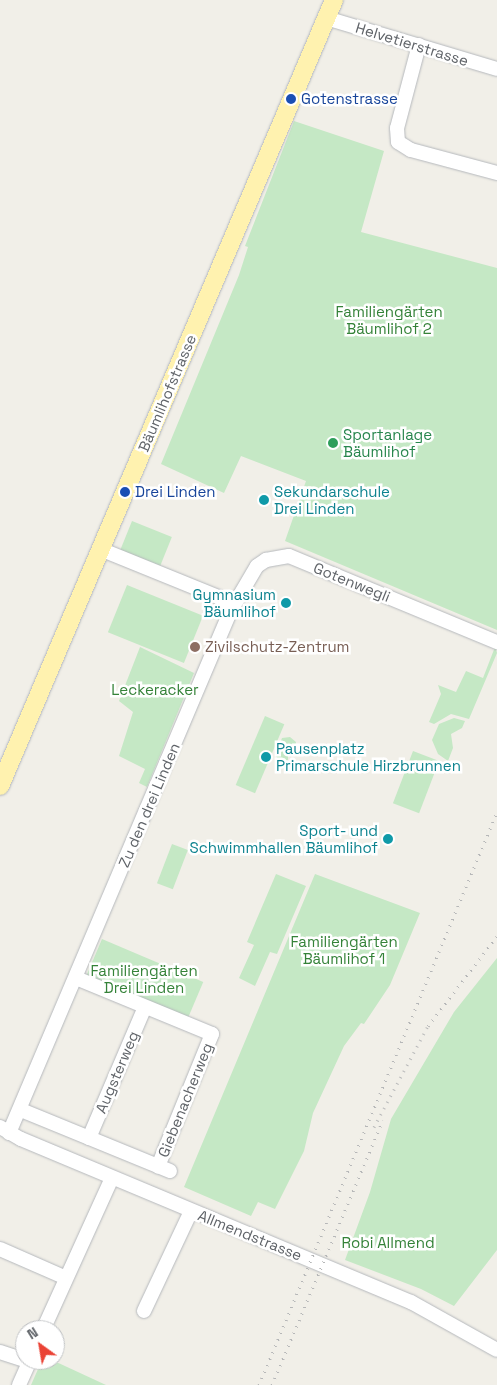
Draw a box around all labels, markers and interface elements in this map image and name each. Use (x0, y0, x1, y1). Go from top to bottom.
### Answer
street label: Helvetierstrasse (353, 18, 471, 70)
place label: Gotenstrasse (301, 90, 398, 108)
marker: Gotenstrasse (285, 93, 297, 105)
park label: Familiengärten Bäumlihof 2 (335, 302, 443, 337)
street label: Bäumlihofstrasse (134, 332, 200, 454)
place label: Sportanlage Bäumlihof (343, 425, 432, 460)
marker: Sportanlage Bäumlihof (327, 437, 339, 449)
place label: Sekundarschule Drei Linden (274, 482, 390, 517)
place label: Drei Linden (135, 483, 216, 501)
marker: Drei Linden (119, 486, 131, 498)
marker: Sekundarschule Drei Linden (258, 494, 270, 506)
street label: Gotenwegli (311, 558, 393, 606)
place label: Gymnasium Bäumlihof (193, 585, 276, 620)
marker: Gymnasium Bäumlihof (280, 597, 292, 609)
place label: Zivilschutz-Zentrum (205, 638, 350, 656)
marker: Zivilschutz-Zentrum (189, 641, 201, 653)
park label: Leckeracker (111, 681, 199, 699)
place label: Pausenplatz Primarschule Hirzbrunnen (276, 739, 461, 774)
street label: Zu den drei Linden (115, 740, 183, 870)
marker: Pausenplatz Primarschule Hirzbrunnen (260, 751, 272, 763)
place label: Sport- und Schwimmhallen Bäumlihof (190, 821, 378, 856)
marker: Sport- und Schwimmhallen Bäumlihof (382, 833, 394, 845)
park label: Familiengärten Bäumlihof 1 (290, 932, 398, 967)
park label: Familiengärten Drei Linden (90, 961, 198, 996)
street label: Augsterweg (92, 1028, 142, 1116)
street label: Giebenacherweg (154, 1040, 216, 1160)
street label: Allmendstrasse (195, 1206, 305, 1264)
park label: Robi Allmend (341, 1234, 435, 1252)
north arrow (15, 1320, 65, 1370)
text: N (24, 1323, 41, 1343)

